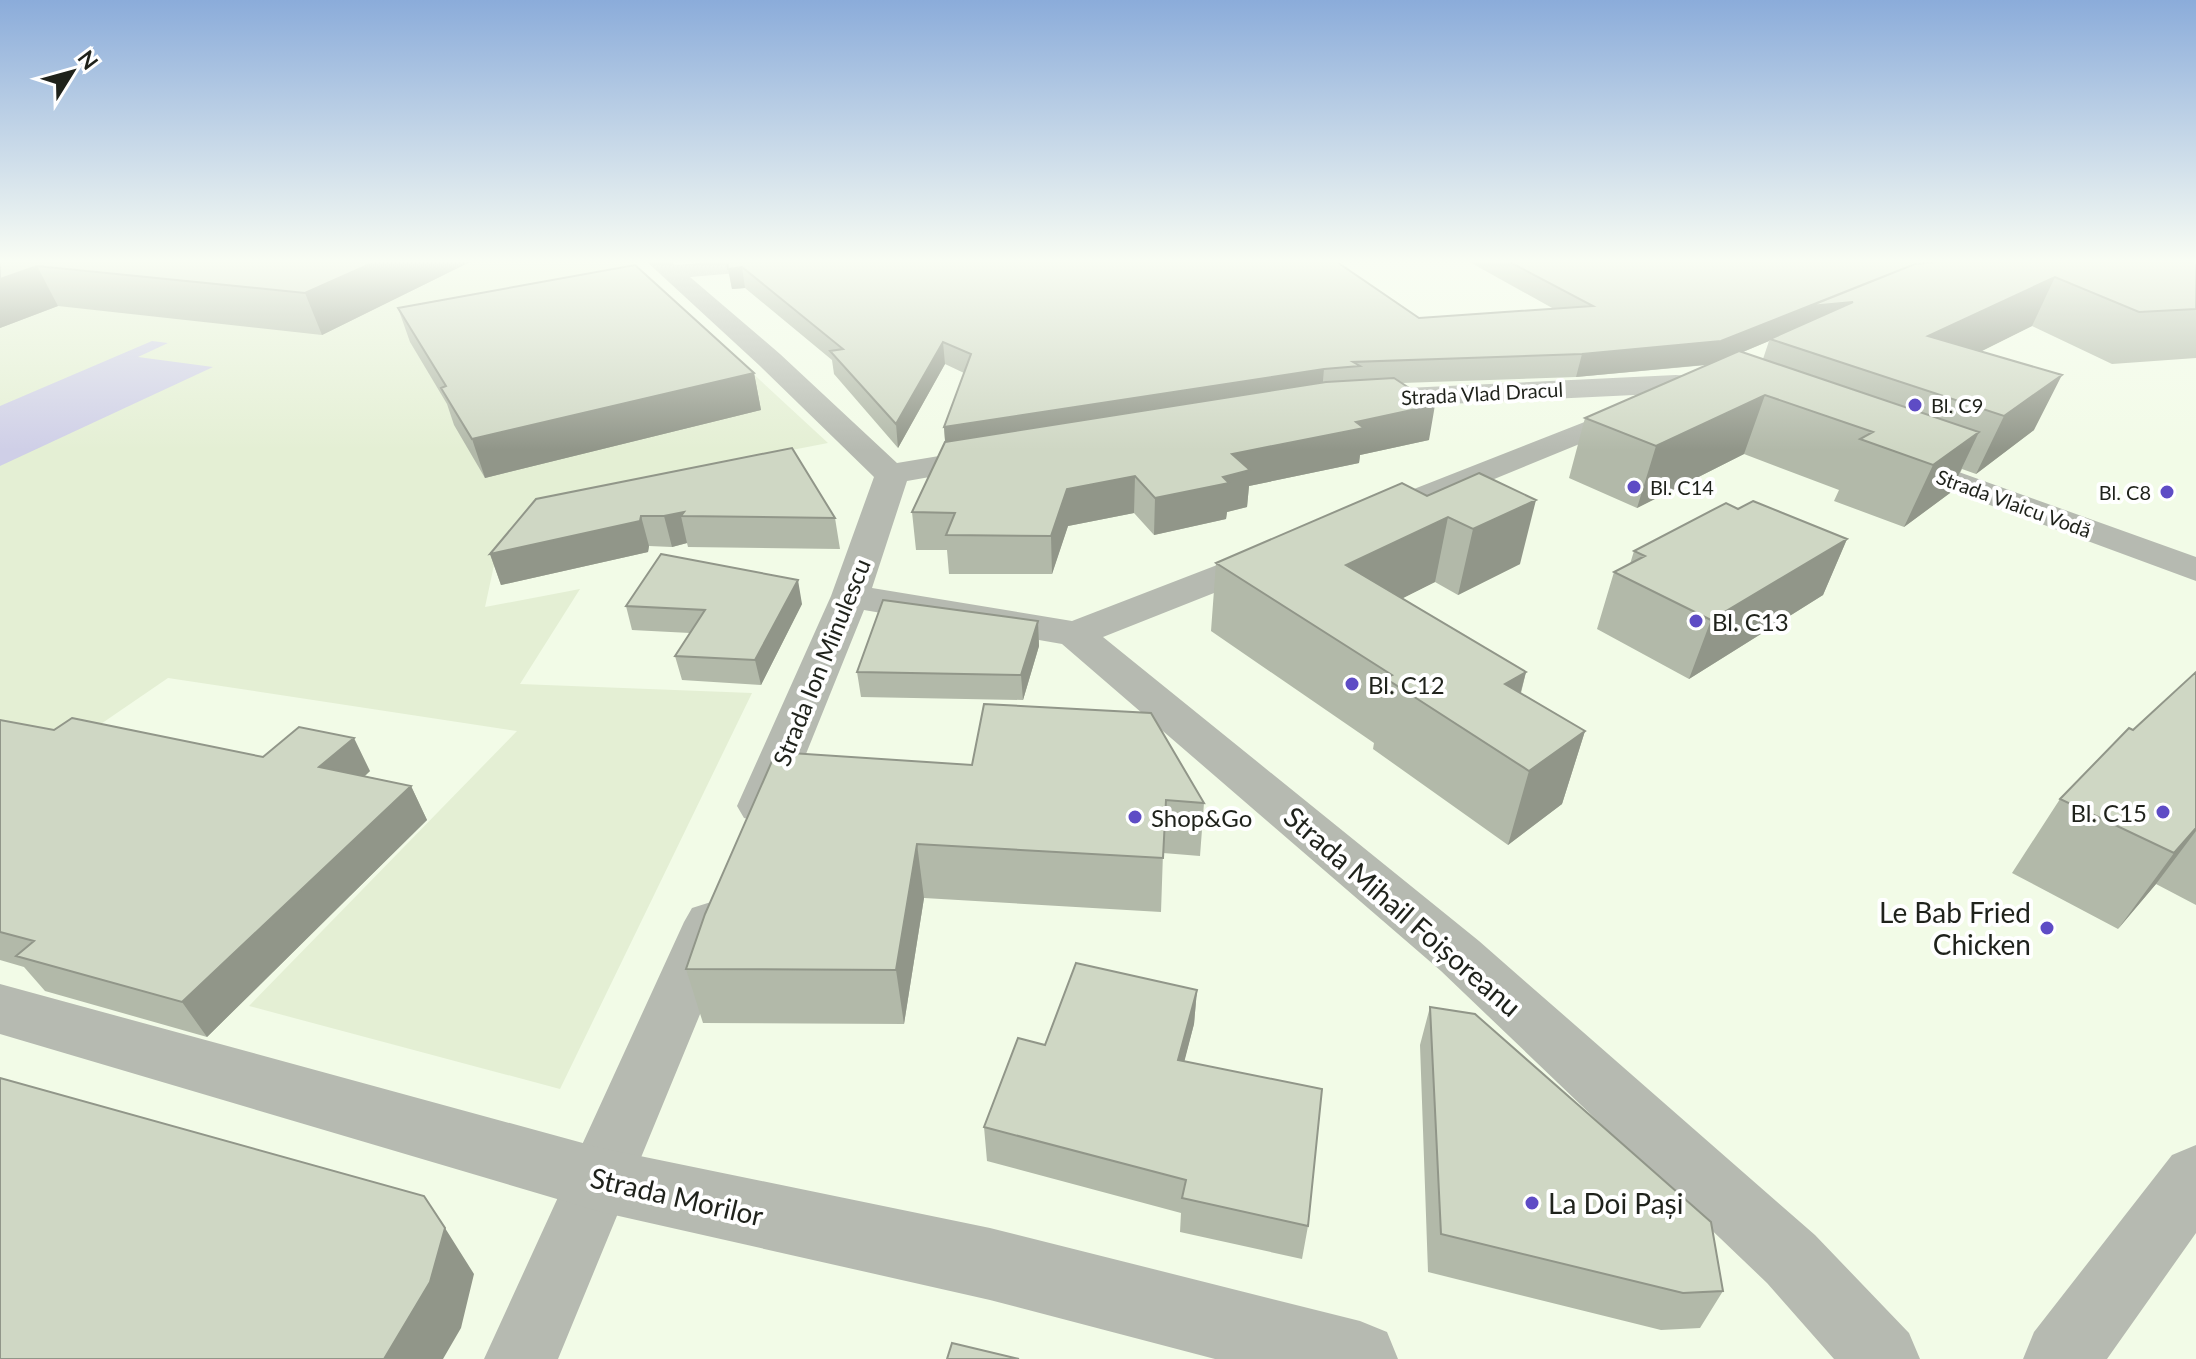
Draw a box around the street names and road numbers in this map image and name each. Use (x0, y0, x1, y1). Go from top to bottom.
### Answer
street label: Strada Vlad Dracul (1400, 377, 1564, 409)
street label: Strada Vlaicu Vodă (1933, 464, 2095, 542)
street label: Strada Ion Minulescu (766, 554, 876, 770)
street label: Strada Mihail Foișoreanu (1278, 799, 1528, 1023)
street label: Strada Morilor (587, 1160, 767, 1232)

